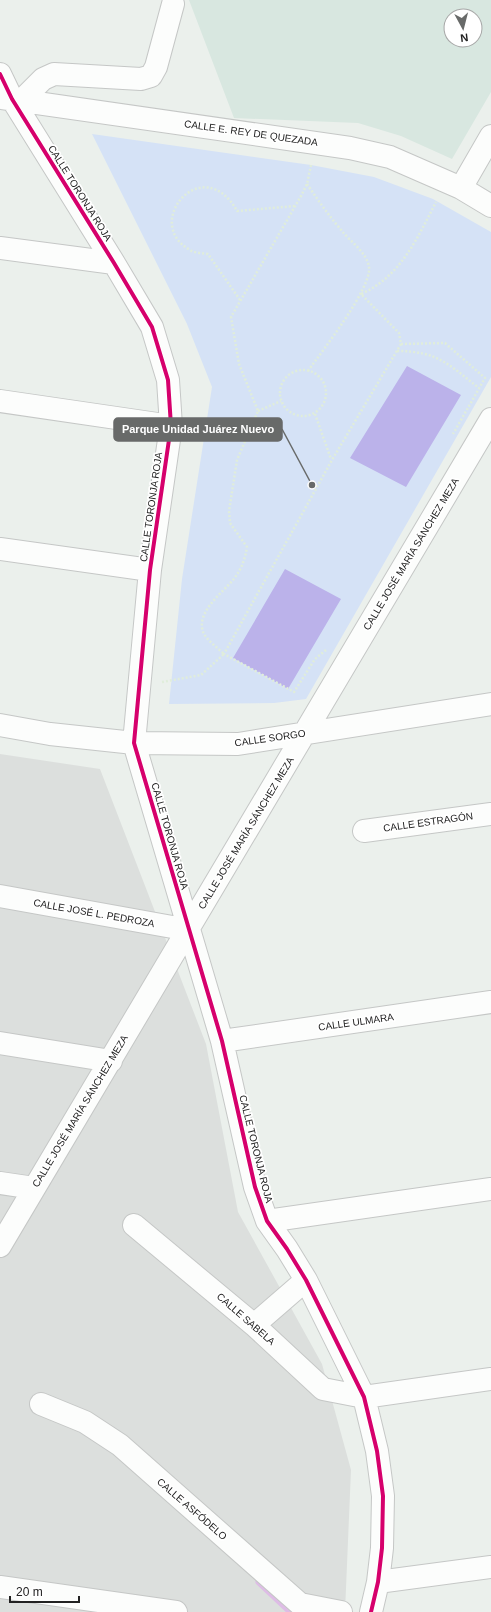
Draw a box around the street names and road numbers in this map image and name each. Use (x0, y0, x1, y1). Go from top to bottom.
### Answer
street label: CALLE E. REY DE QUEZADA (183, 118, 319, 148)
street label: CALLE TORONJA ROJA (46, 143, 114, 243)
street label: CALLE TORONJA ROJA (138, 451, 164, 563)
street label: CALLE JOSÉ MARÍA SÁNCHEZ MEZA (360, 475, 461, 632)
street label: CALLE SORGO (234, 728, 306, 748)
street label: CALLE JOSÉ MARÍA SÁNCHEZ MEZA (195, 754, 296, 911)
street label: CALLE TORONJA ROJA (149, 781, 191, 891)
street label: CALLE ESTRAGÓN (382, 809, 474, 834)
street label: CALLE JOSÉ L. PEDROZA (33, 896, 156, 929)
street label: CALLE ULMARA (318, 1011, 395, 1033)
street label: CALLE JOSÉ MARÍA SÁNCHEZ MEZA (29, 1032, 130, 1189)
street label: CALLE TORONJA ROJA (237, 1094, 275, 1204)
street label: CALLE SABELA (215, 1291, 278, 1347)
street label: CALLE ASFÓDELO (155, 1475, 230, 1542)

